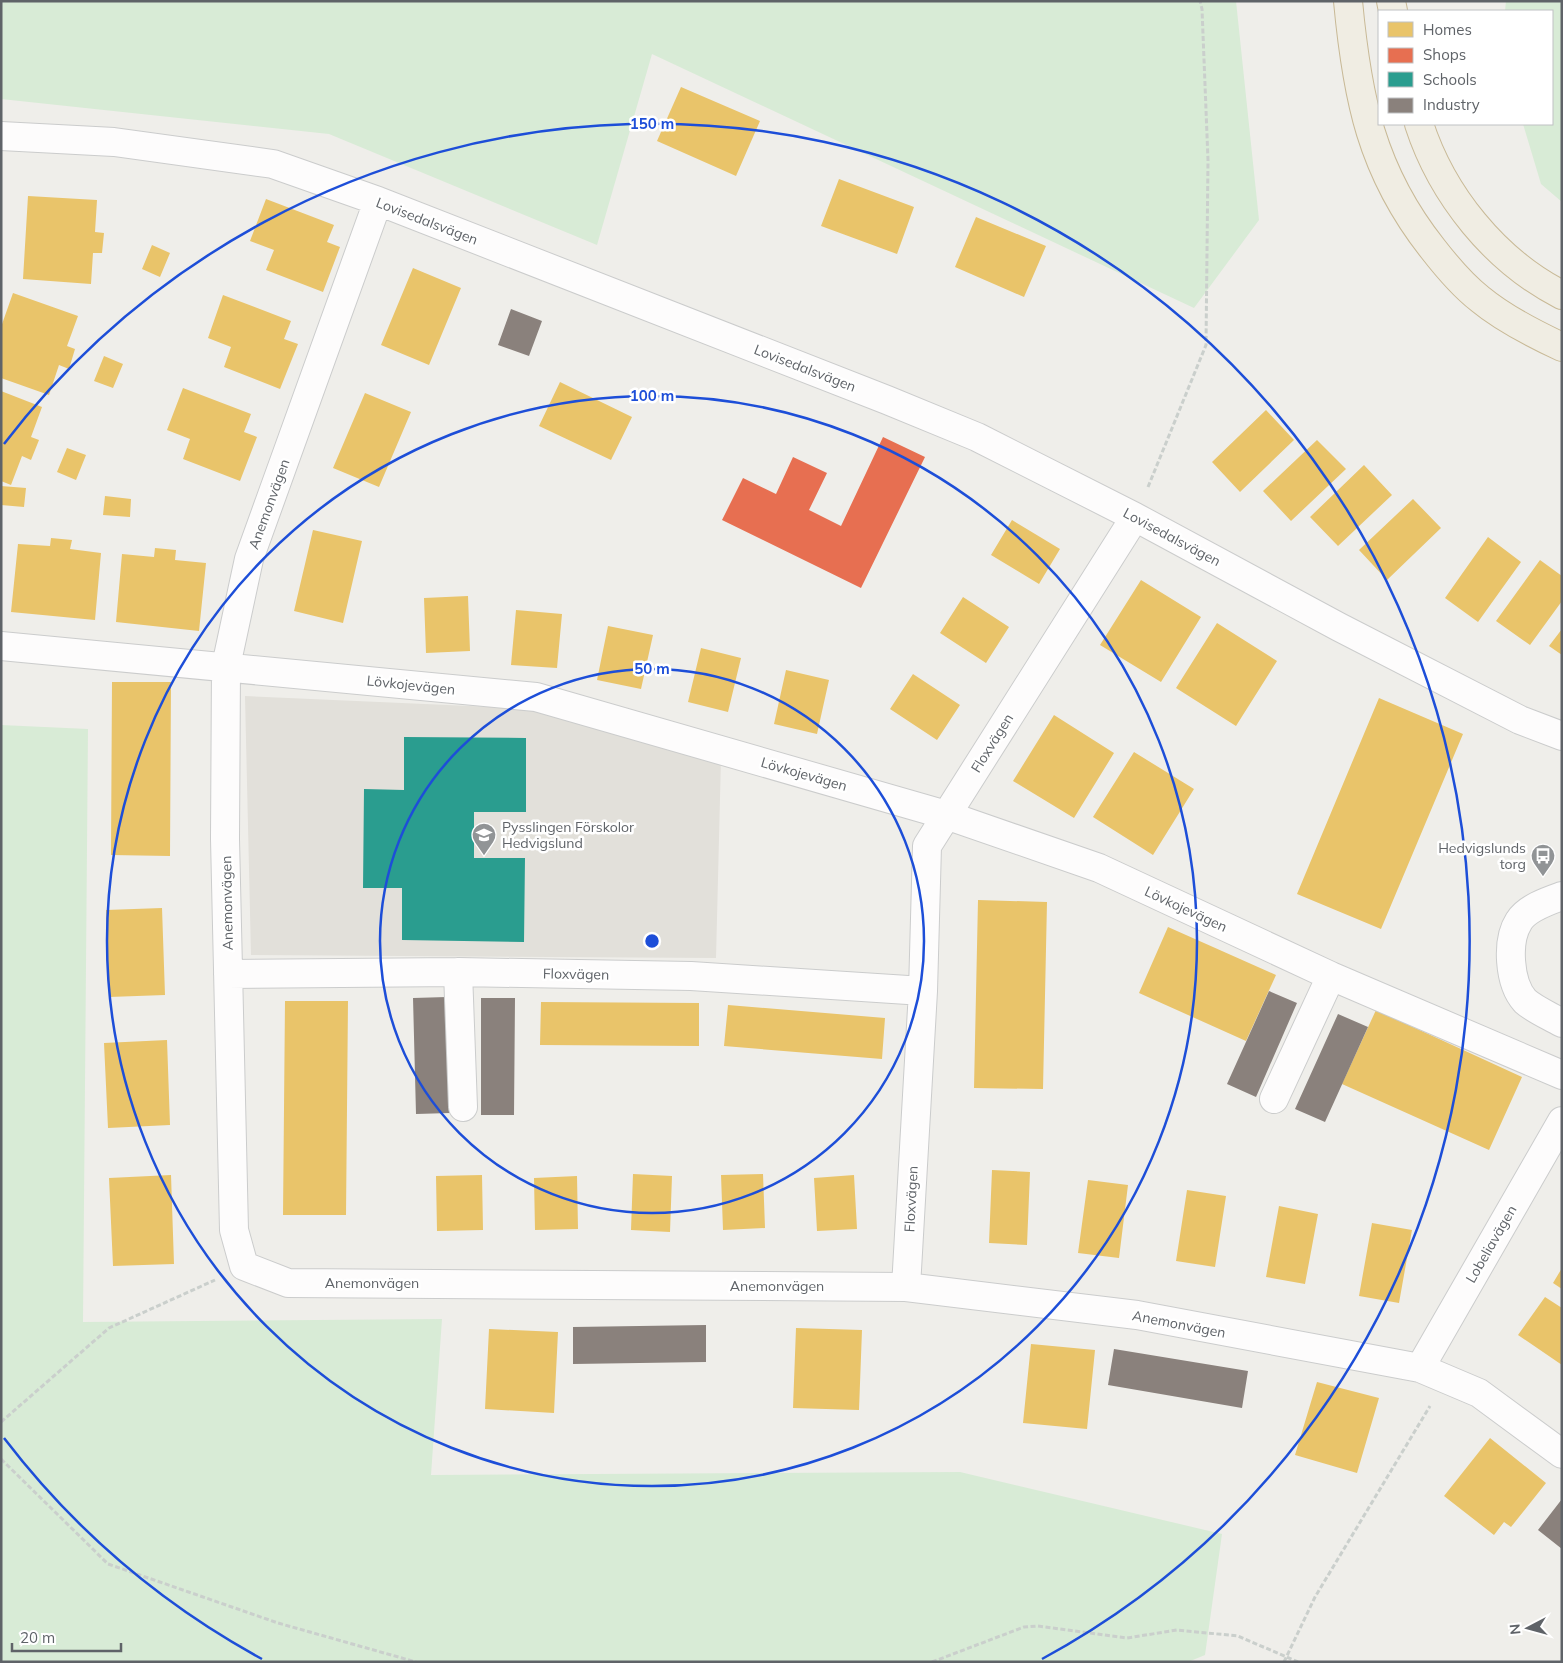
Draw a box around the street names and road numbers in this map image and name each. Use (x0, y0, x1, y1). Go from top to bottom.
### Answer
street label: Lovisedalsvägen (373, 193, 481, 249)
street label: Lovisedalsvägen (751, 340, 859, 396)
street label: Anemonvägen (244, 456, 294, 552)
street label: Lovisedalsvägen (1120, 504, 1224, 570)
street label: Lövkojevägen (366, 671, 456, 699)
street label: Floxvägen (967, 710, 1017, 776)
street label: Lövkojevägen (759, 753, 849, 795)
street label: Anemonvägen (217, 856, 237, 950)
street label: Lövkojevägen (1142, 882, 1230, 936)
street label: Floxvägen (543, 964, 609, 984)
street label: Floxvägen (900, 1165, 922, 1233)
street label: Lobeliavägen (1462, 1202, 1520, 1286)
street label: Anemonvägen (325, 1274, 419, 1292)
street label: Anemonvägen (730, 1277, 824, 1295)
street label: Anemonvägen (1131, 1306, 1227, 1342)

